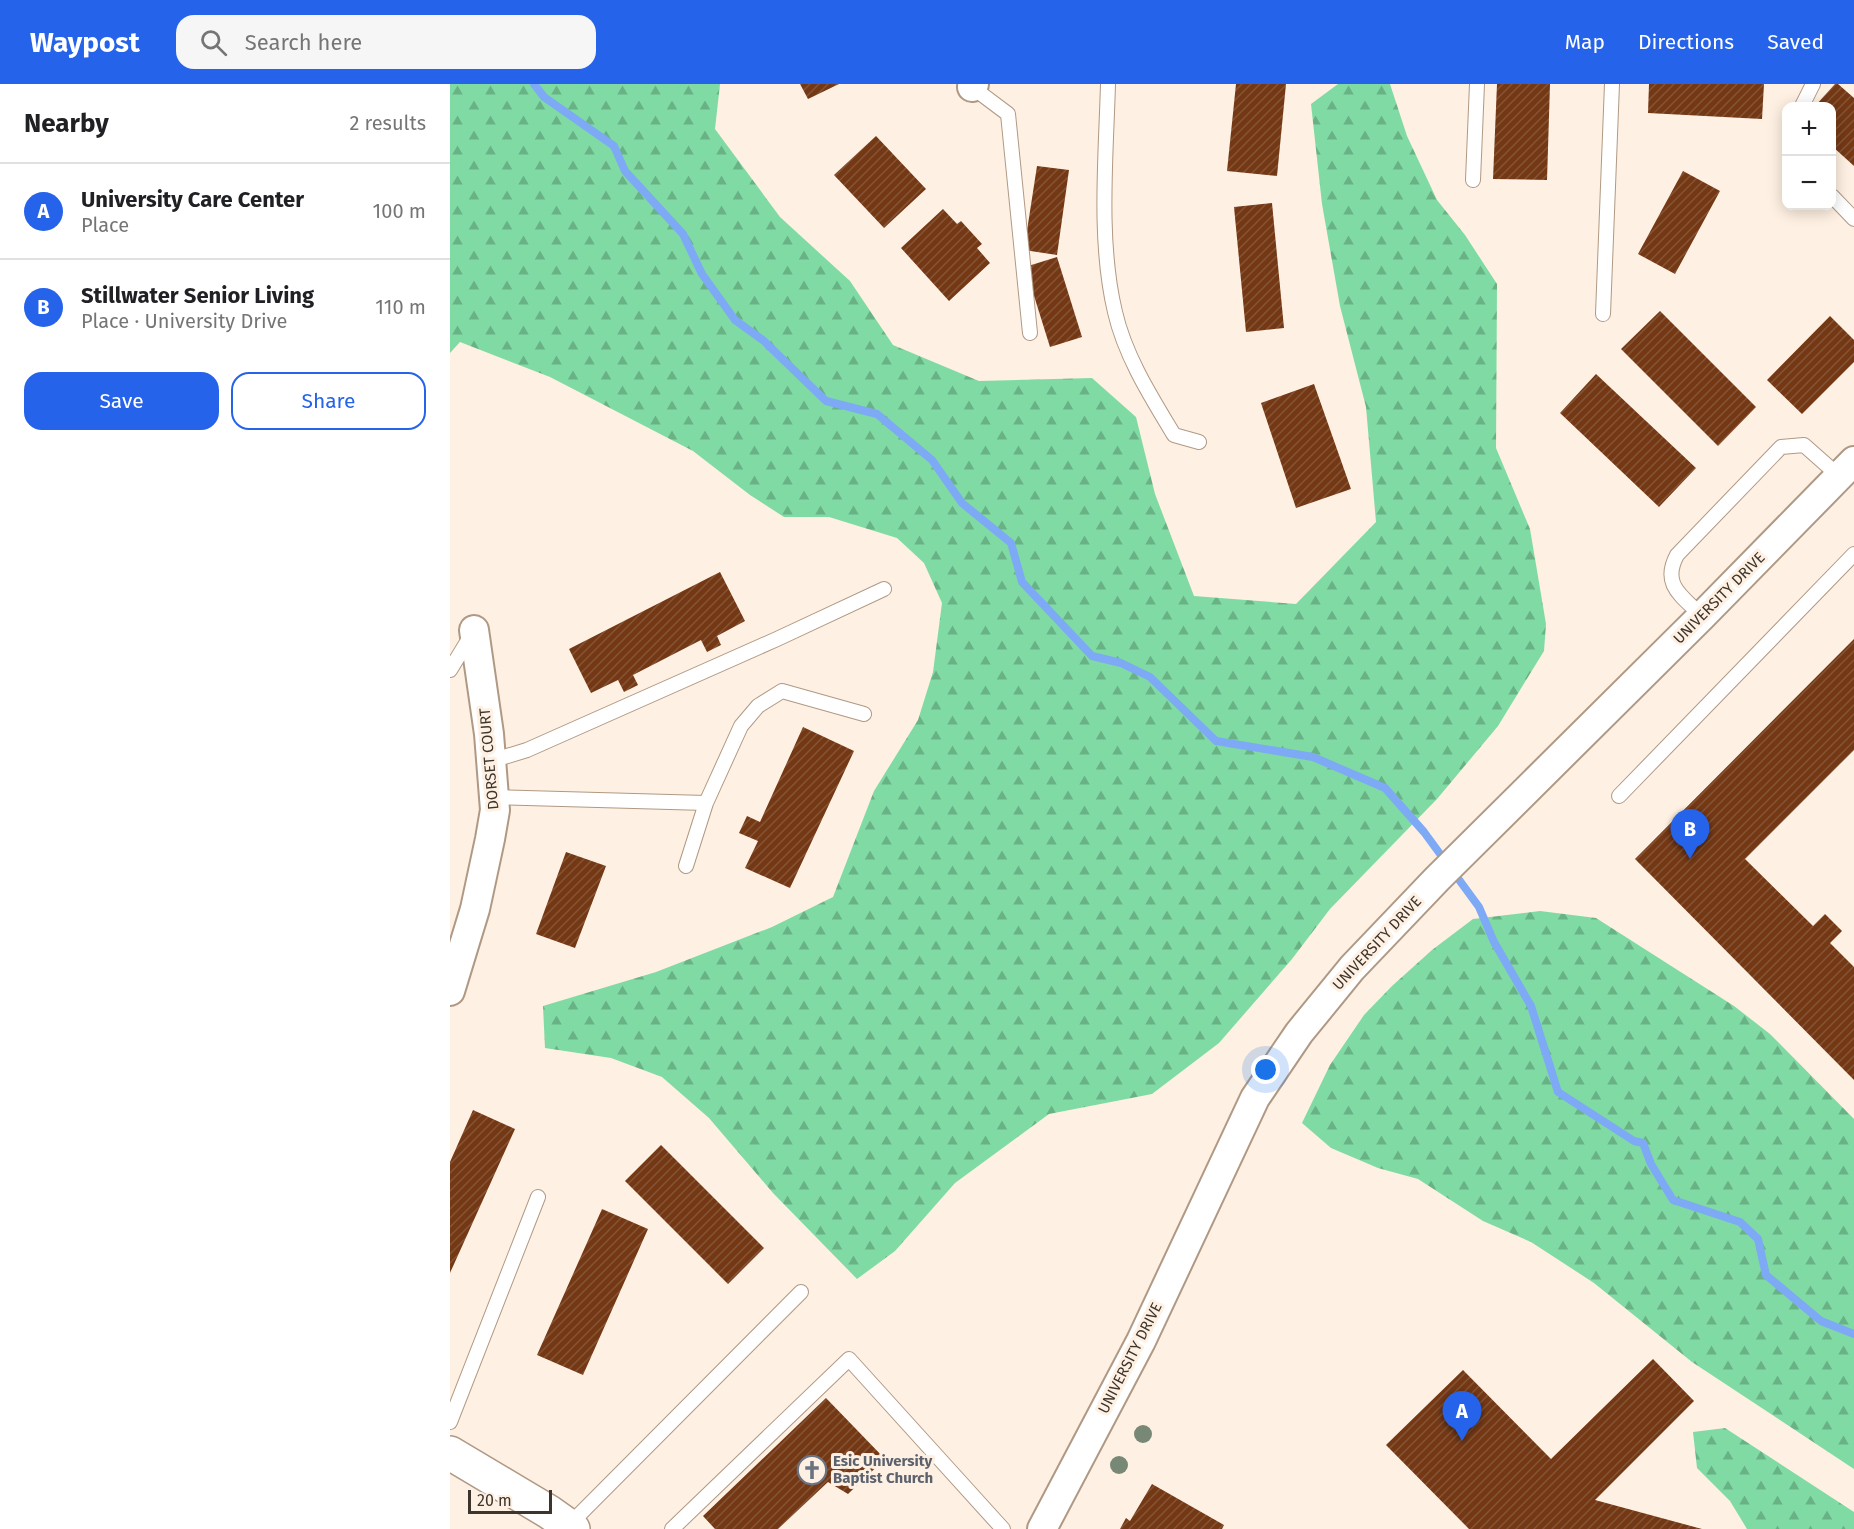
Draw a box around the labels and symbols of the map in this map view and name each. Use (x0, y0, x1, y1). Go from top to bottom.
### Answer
street label: UNIVERSITY DRIVE (1669, 548, 1769, 648)
street label: DORSET COURT (476, 707, 502, 811)
pin: B (1670, 810, 1710, 859)
street label: UNIVERSITY DRIVE (1329, 892, 1425, 994)
your location (1251, 1055, 1280, 1084)
street label: UNIVERSITY DRIVE (1094, 1300, 1166, 1416)
pin: A (1442, 1392, 1482, 1441)
place label: Esic University Baptist Church (833, 1452, 933, 1487)
church icon: Esic University Baptist Church (796, 1454, 828, 1486)
scale bar (468, 1487, 552, 1514)

